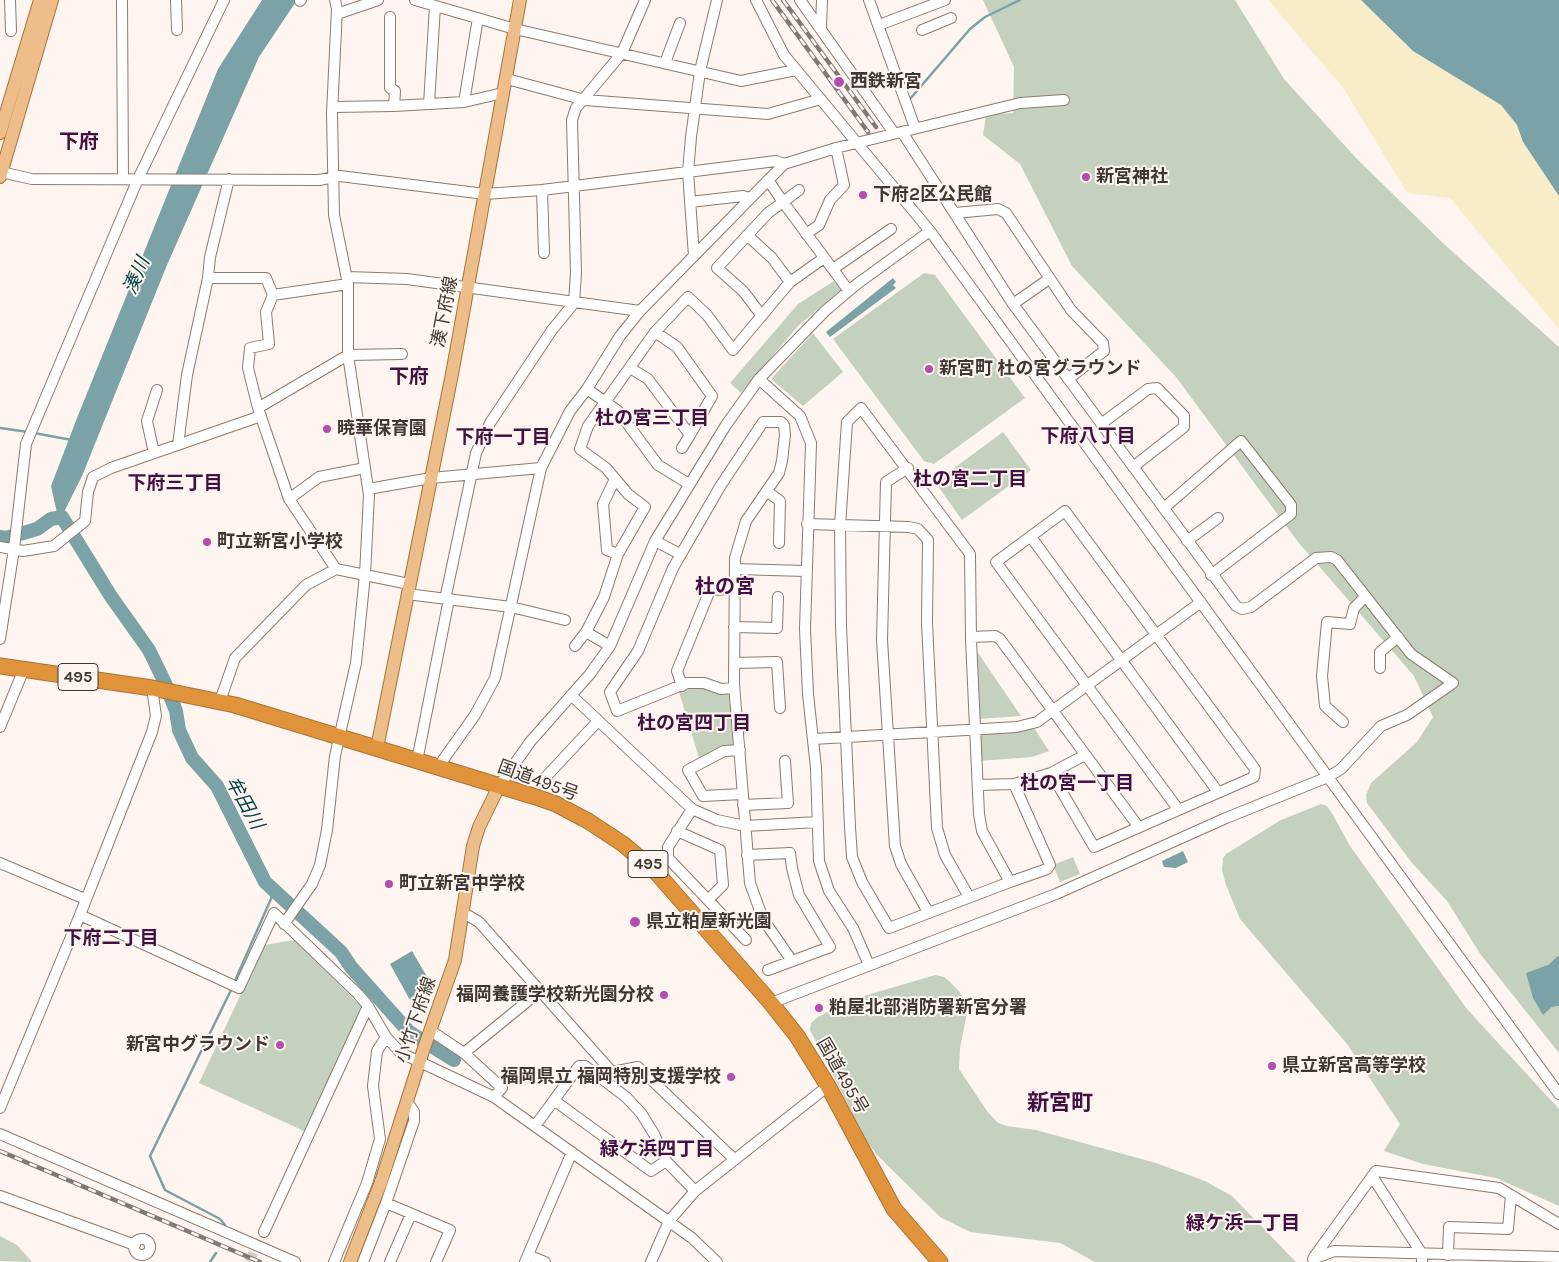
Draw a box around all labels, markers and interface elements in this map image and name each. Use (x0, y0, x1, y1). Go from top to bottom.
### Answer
place label: 西鉄新宮 (850, 71, 922, 93)
marker: 西鉄新宮 (832, 75, 846, 89)
district label: 下府 (59, 130, 99, 154)
place label: 新宮神社 (1096, 166, 1168, 188)
marker: 新宮神社 (1080, 171, 1092, 183)
place label: 下府2区公民館 (873, 184, 992, 206)
marker: 下府2区公民館 (857, 189, 869, 201)
water label: 湊川 (119, 254, 155, 298)
street label: 湊下府線 (428, 275, 462, 349)
place label: 新宮町 杜の宮グラウンド (939, 358, 1142, 380)
marker: 新宮町 杜の宮グラウンド (923, 363, 935, 375)
district label: 下府 (389, 365, 429, 389)
district label: 杜の宮三丁目 (595, 408, 709, 430)
place label: 暁華保育園 (337, 418, 427, 440)
marker: 暁華保育園 (321, 423, 333, 435)
district label: 下府八丁目 (1041, 426, 1135, 448)
district label: 下府一丁目 (456, 427, 550, 449)
district label: 杜の宮二丁目 (913, 469, 1027, 491)
district label: 下府三丁目 (128, 473, 222, 495)
place label: 町立新宮小学校 (217, 531, 343, 553)
marker: 町立新宮小学校 (201, 536, 213, 548)
district label: 杜の宮 (695, 575, 755, 599)
road number: 495 (58, 664, 98, 690)
district label: 杜の宮四丁目 (637, 713, 751, 735)
street label: 国道495号 (495, 756, 581, 806)
water label: 牟田川 (220, 773, 268, 833)
district label: 杜の宮一丁目 (1020, 773, 1134, 795)
road number: 495 (628, 851, 668, 878)
place label: 町立新宮中学校 (399, 873, 525, 895)
marker: 町立新宮中学校 (383, 878, 395, 890)
place label: 県立粕屋新光園 (646, 911, 772, 933)
marker: 県立粕屋新光園 (628, 915, 642, 929)
district label: 下府二丁目 (64, 928, 158, 950)
street label: 小竹下府線 (391, 974, 441, 1066)
place label: 福岡養護学校新光園分校 (456, 984, 654, 1006)
marker: 福岡養護学校新光園分校 (658, 989, 670, 1001)
place label: 粕屋北部消防署新宮分署 (829, 997, 1027, 1019)
marker: 粕屋北部消防署新宮分署 (813, 1002, 825, 1014)
place label: 新宮中グラウンド (126, 1034, 270, 1056)
street label: 国道495号 (811, 1034, 873, 1118)
marker: 新宮中グラウンド (274, 1039, 286, 1051)
place label: 県立新宮高等学校 (1282, 1055, 1426, 1077)
marker: 県立新宮高等学校 (1266, 1060, 1278, 1072)
place label: 福岡県立 福岡特別支援学校 (500, 1066, 721, 1088)
marker: 福岡県立 福岡特別支援学校 (725, 1071, 737, 1083)
district label: 新宮町 (1027, 1091, 1093, 1117)
district label: 緑ケ浜四丁目 (600, 1139, 714, 1161)
district label: 緑ケ浜一丁目 (1186, 1213, 1300, 1235)

